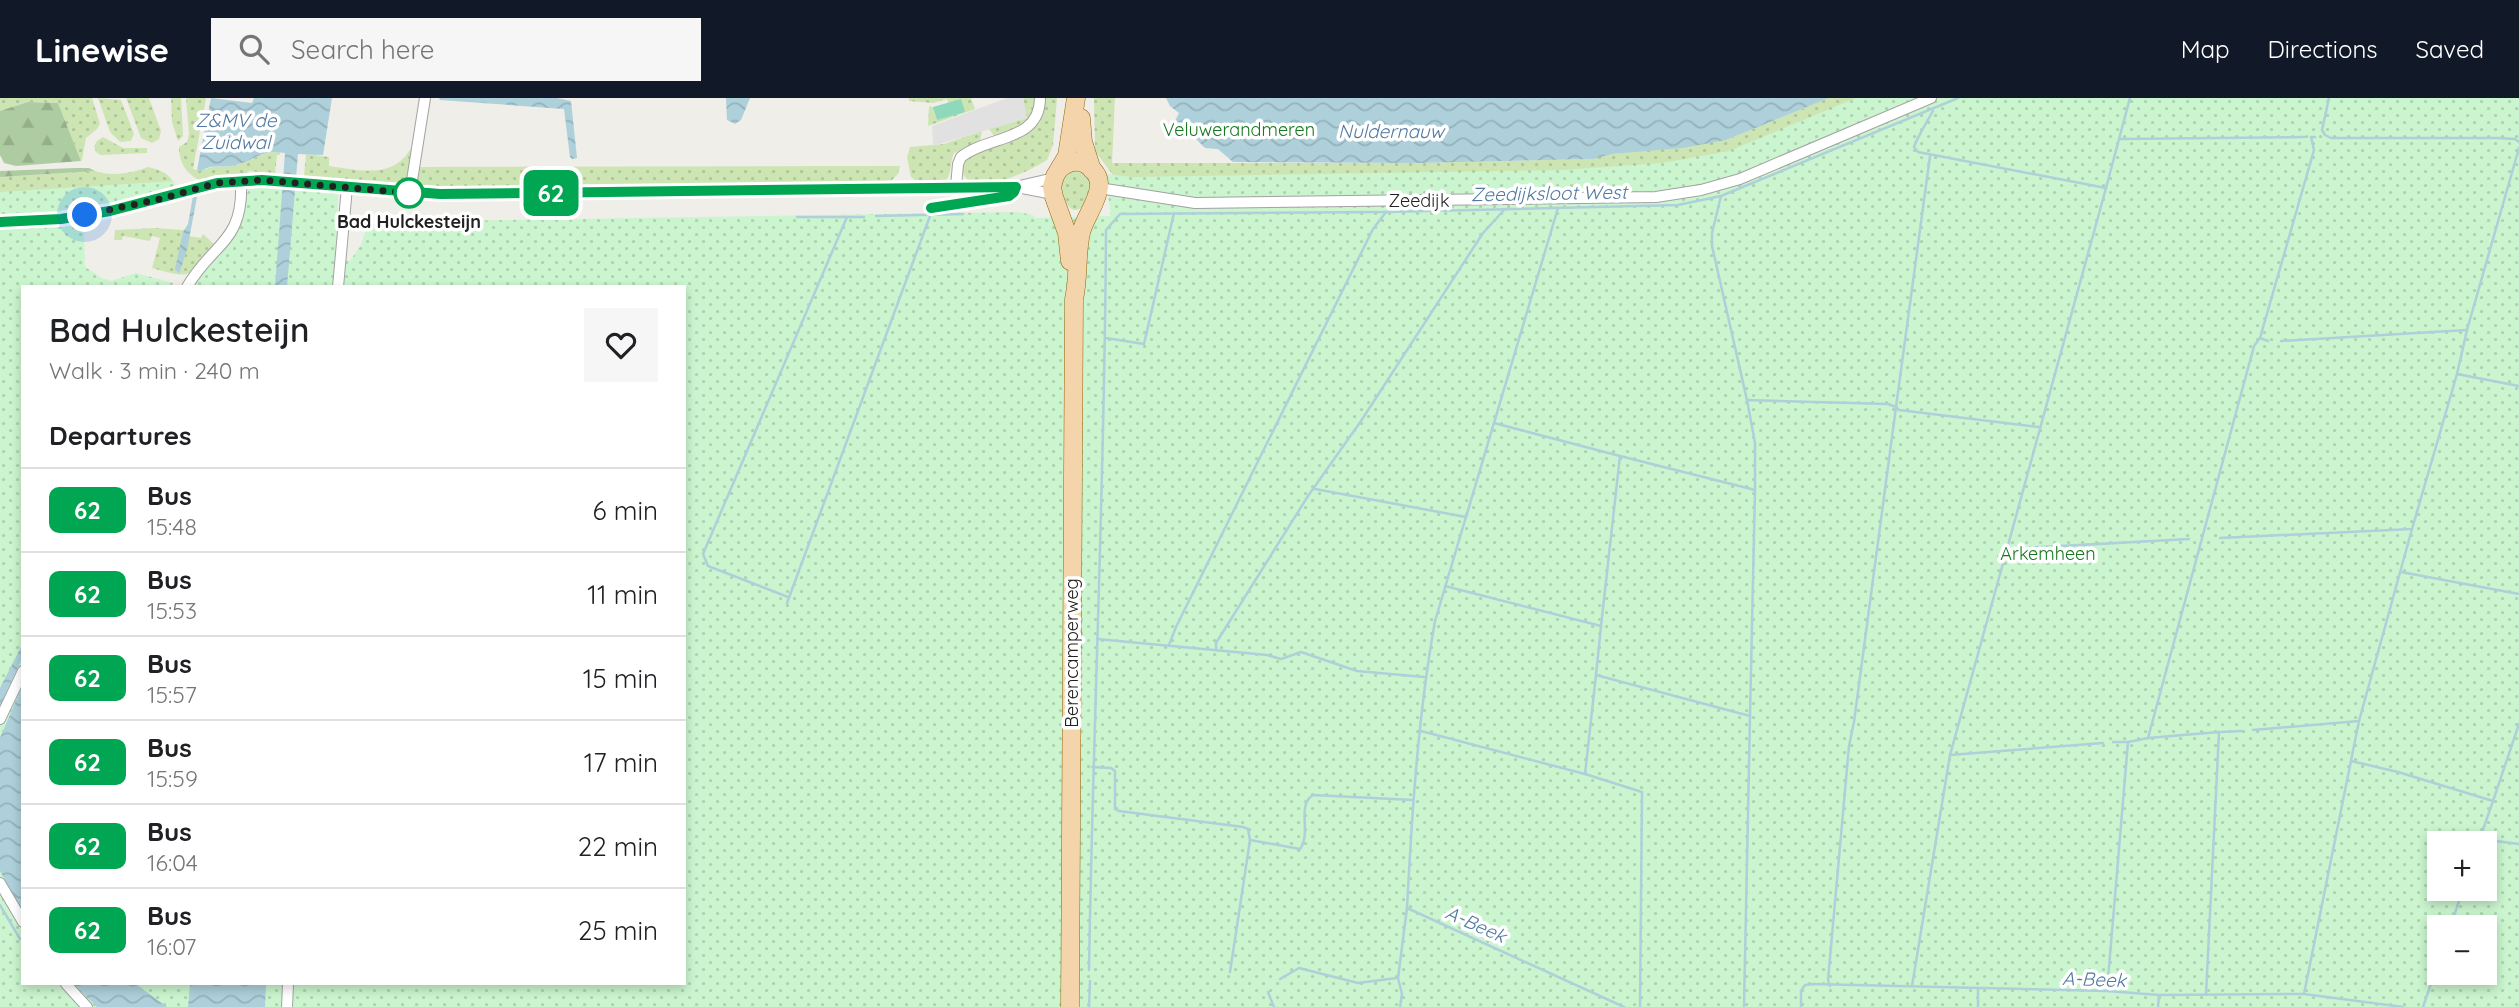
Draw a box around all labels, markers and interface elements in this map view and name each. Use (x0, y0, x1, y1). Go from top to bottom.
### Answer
search box (211, 18, 701, 81)
text: Linewise (35, 29, 169, 70)
icon: search (235, 30, 273, 68)
text: Search here (291, 33, 435, 66)
text: Map (2181, 34, 2230, 64)
text: Directions (2268, 34, 2378, 64)
text: Saved (2416, 34, 2484, 64)
water label: Z&MV de Zuidwal (196, 108, 278, 154)
park label: Veluwerandmeren (1163, 118, 1315, 141)
water label: Nuldernauw (1338, 119, 1446, 143)
line badge: 62 (520, 170, 582, 216)
marker: Bad Hulckesteijn (394, 178, 424, 208)
text: 62 (538, 178, 564, 208)
water label: Zeedijksloot West (1471, 180, 1630, 206)
street label: Zeedijk (1388, 189, 1450, 212)
your location (67, 197, 102, 232)
place label: Bad Hulckesteijn (337, 210, 481, 233)
button: heart (584, 308, 658, 382)
text: Bad Hulckesteijn (49, 309, 309, 350)
text: Walk · 3 min · 240 m (49, 356, 260, 385)
text: Departures (49, 419, 192, 452)
text: Bus (147, 479, 192, 512)
text: 6 min (593, 494, 658, 527)
text: 62 (74, 495, 101, 525)
text: 15:48 (147, 512, 197, 541)
park label: Arkemheen (2000, 542, 2096, 565)
text: Bus (147, 563, 192, 596)
text: 11 min (587, 578, 658, 611)
street label: Berencamperweg (1060, 578, 1083, 728)
text: 62 (74, 579, 101, 609)
text: 15:53 (147, 596, 197, 625)
text: Bus (147, 647, 192, 680)
text: 15 min (583, 662, 658, 695)
text: 62 (74, 663, 101, 693)
text: 15:57 (147, 680, 197, 709)
text: Bus (147, 731, 192, 764)
text: 17 min (584, 746, 658, 779)
text: 62 (74, 747, 101, 777)
text: 15:59 (147, 764, 198, 793)
text: Bus (147, 815, 192, 848)
text: 22 min (578, 830, 658, 863)
text: 62 (74, 831, 101, 861)
map controls (2427, 831, 2497, 985)
button: + (2427, 831, 2497, 901)
text: 16:04 (147, 848, 198, 877)
text: Bus (147, 899, 192, 932)
water label: A-Beek (1442, 900, 1512, 949)
text: 25 min (578, 914, 658, 947)
text: 62 (74, 915, 101, 945)
button: − (2427, 915, 2497, 985)
text: 16:07 (147, 932, 196, 961)
water label: A-Beek (2062, 966, 2128, 992)

